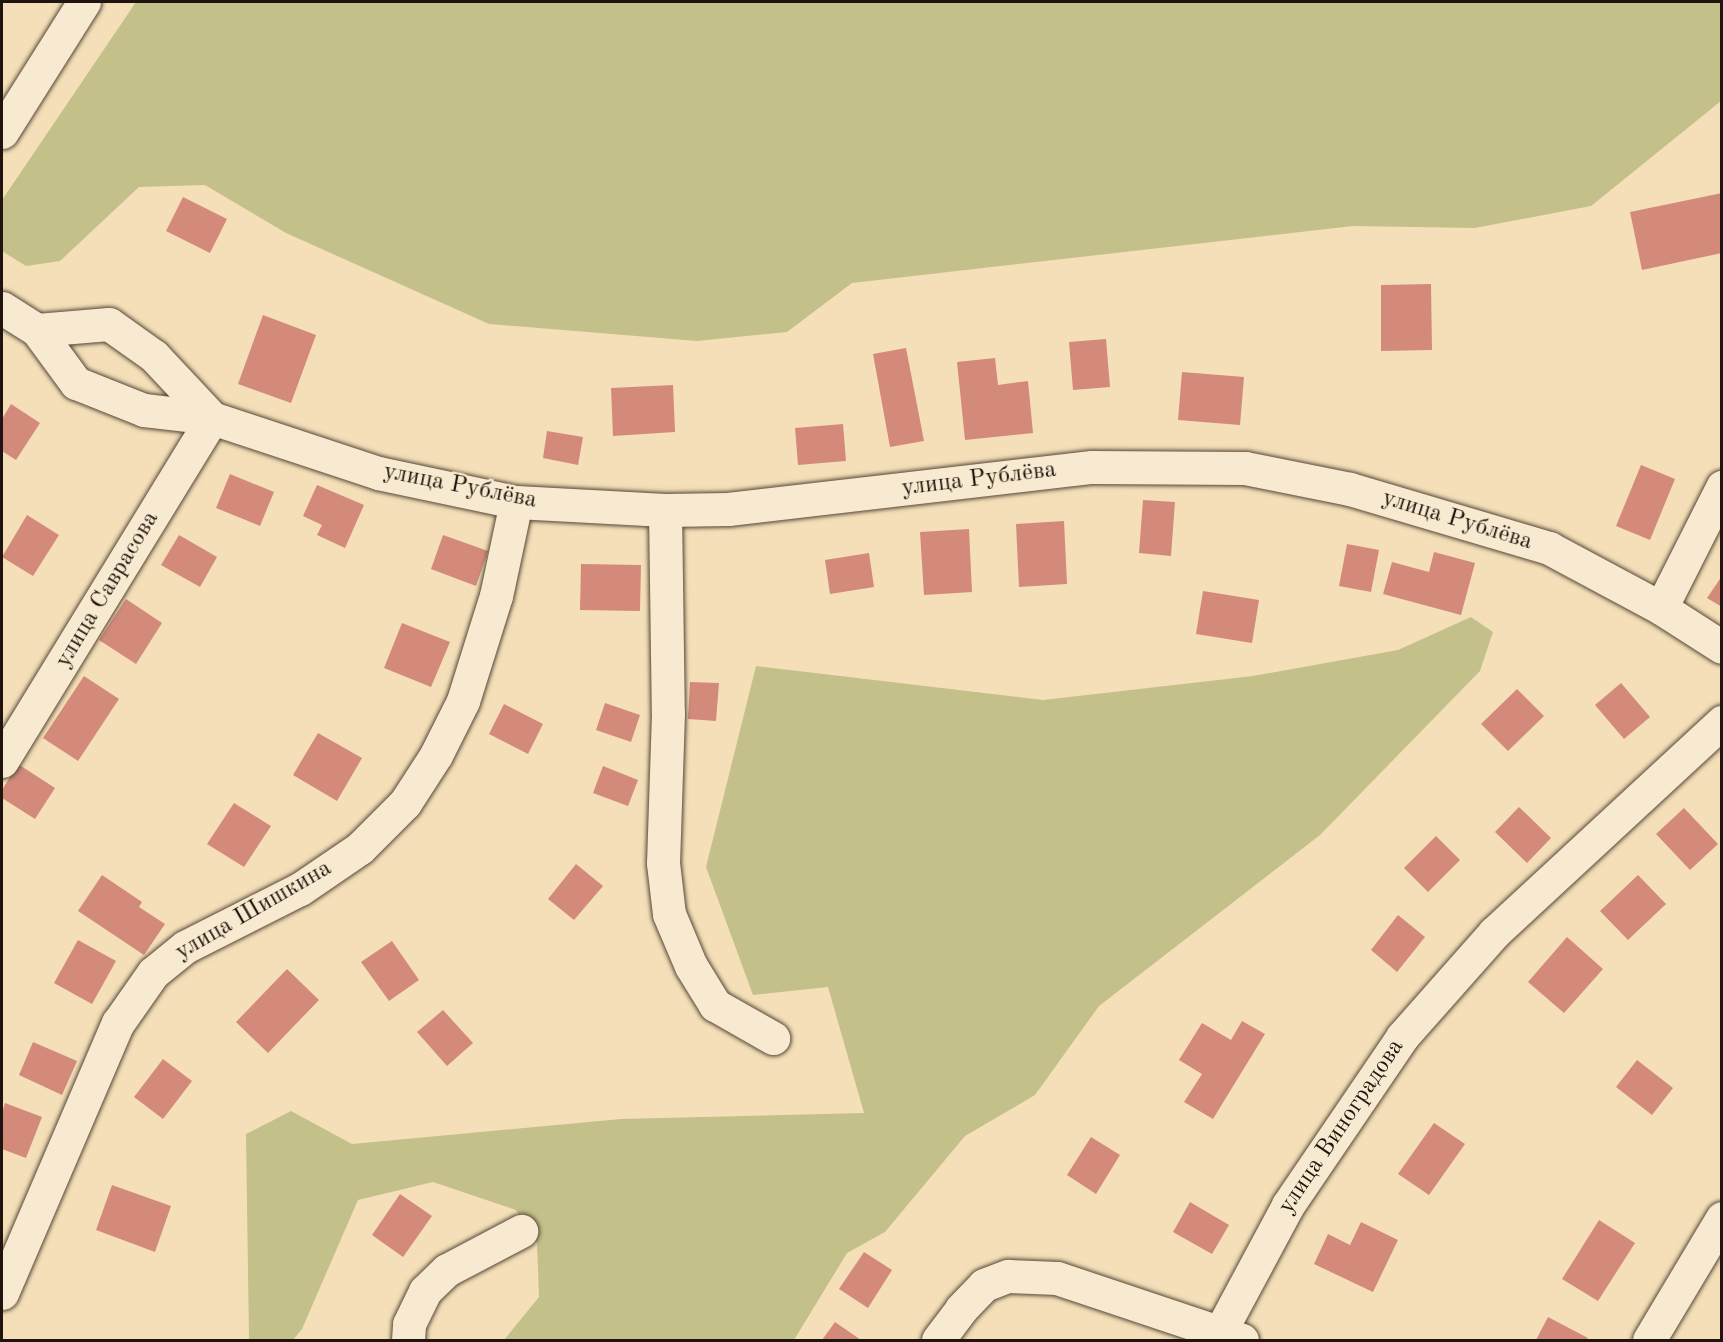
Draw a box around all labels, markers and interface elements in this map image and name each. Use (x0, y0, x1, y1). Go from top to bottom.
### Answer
street label: улица Рублёва (900, 456, 1058, 504)
street label: улица Рублёва (381, 458, 539, 516)
street label: улица Рублёва (1378, 484, 1536, 558)
street label: улица Саврасова (50, 506, 166, 674)
street label: улица Шишкина (171, 855, 337, 967)
street label: улица Виноградова (1273, 1034, 1411, 1220)

